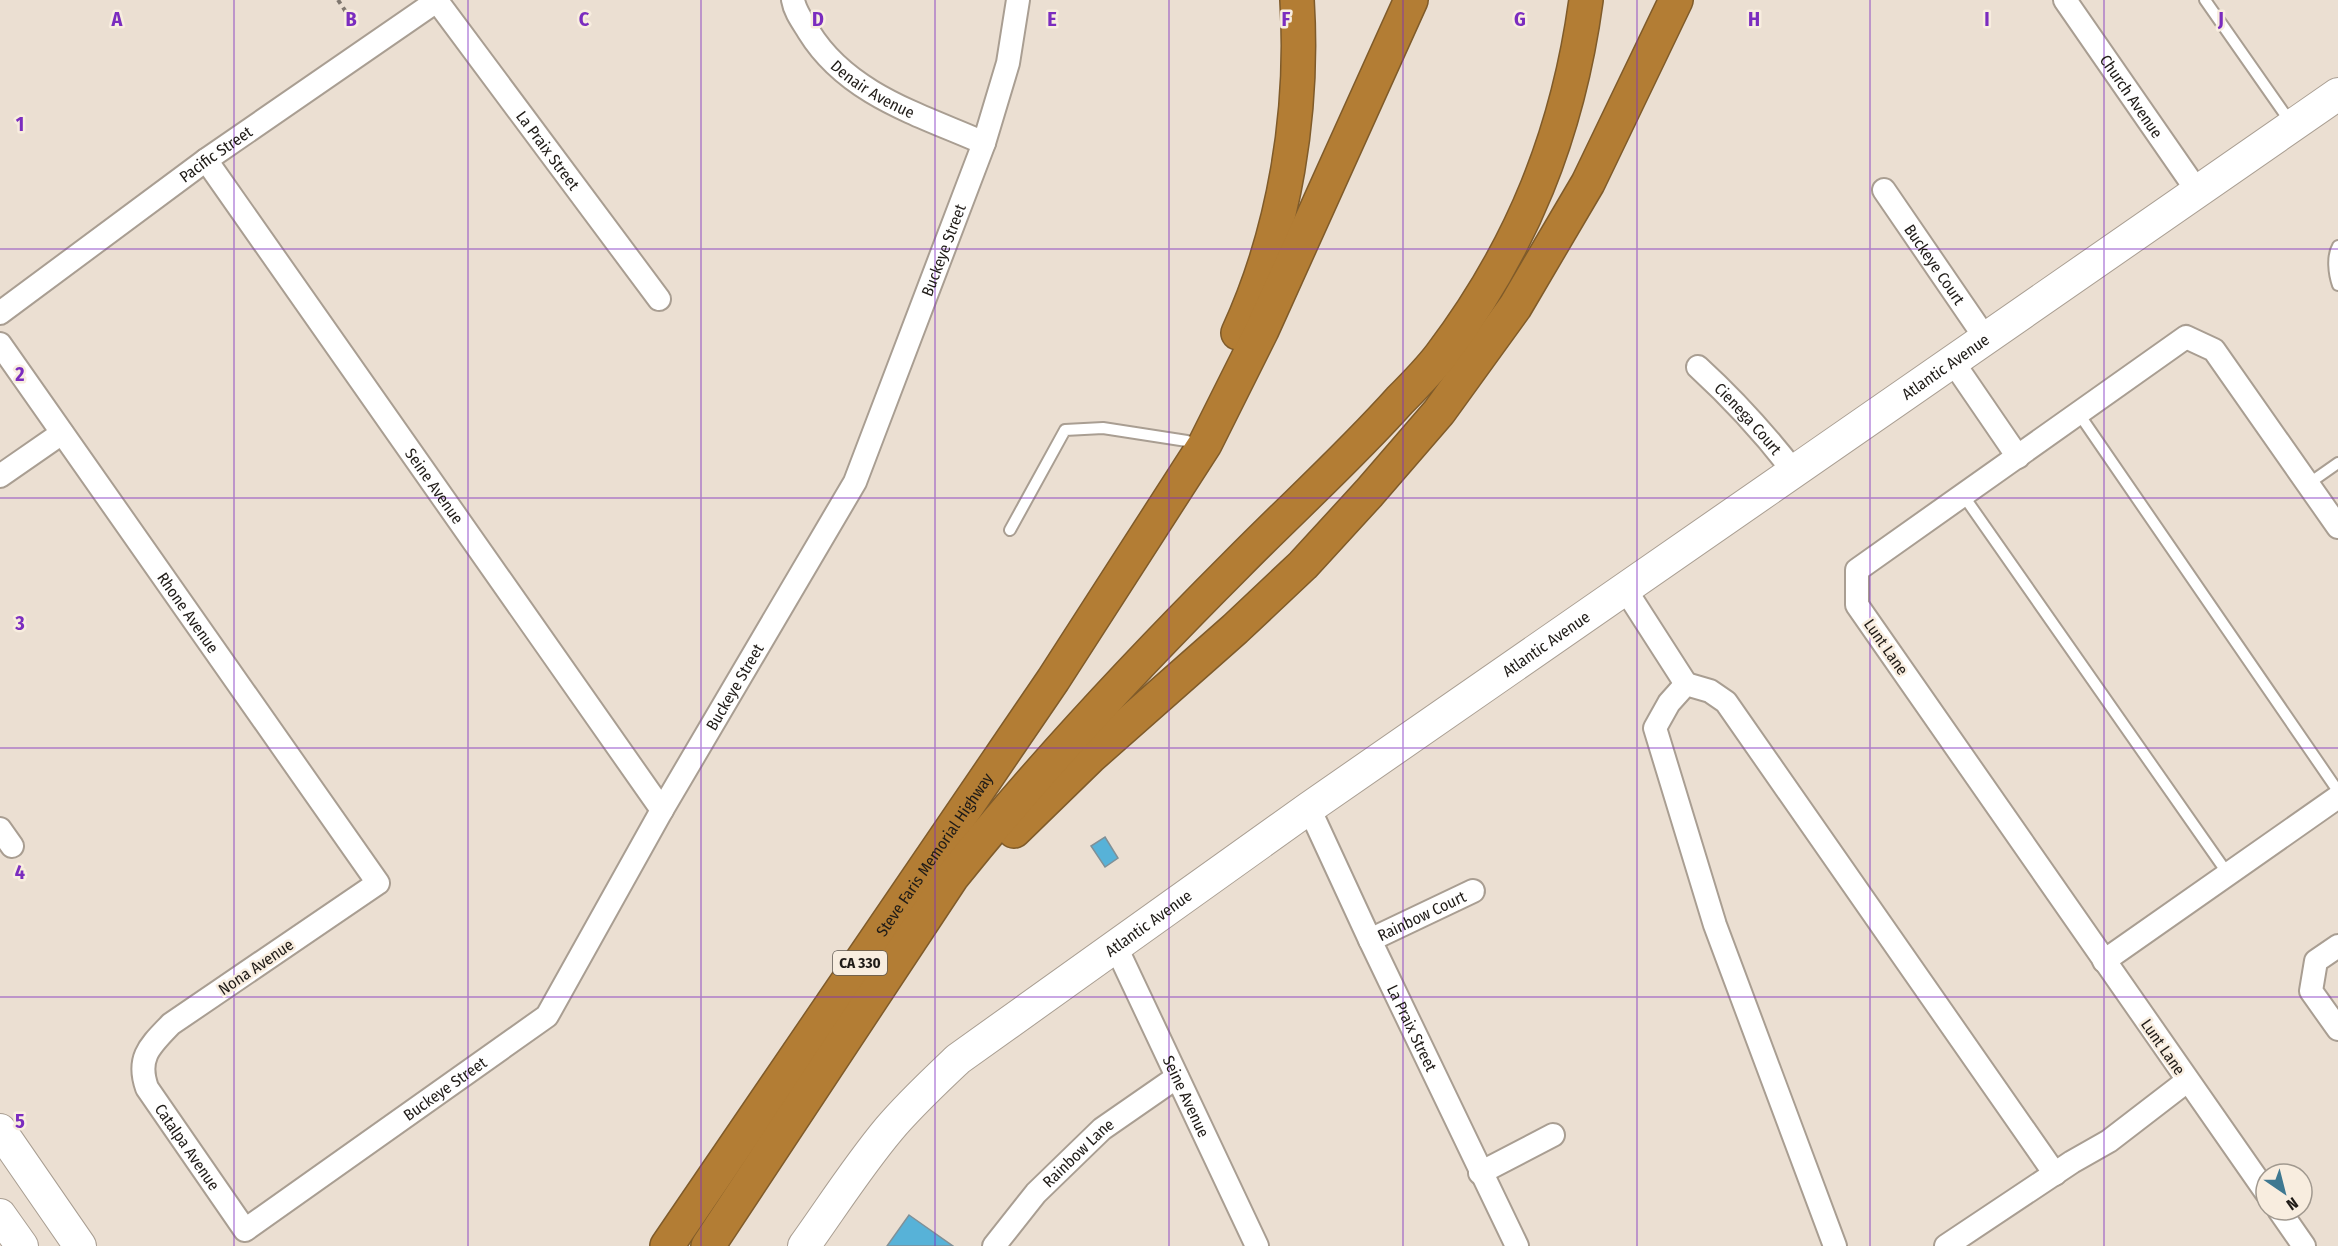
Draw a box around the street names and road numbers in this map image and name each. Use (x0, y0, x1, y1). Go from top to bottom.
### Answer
street label: Church Avenue (2096, 51, 2167, 142)
street label: Denair Avenue (827, 56, 918, 122)
street label: La Praix Street (512, 107, 584, 194)
street label: Pacific Street (176, 121, 256, 186)
street label: Buckeye Street (917, 200, 970, 299)
street label: Buckeye Court (1901, 220, 1969, 309)
street label: Atlantic Avenue (1898, 330, 1993, 403)
street label: Cienega Court (1711, 379, 1786, 459)
street label: Seine Avenue (401, 444, 468, 527)
street label: Rhone Avenue (154, 569, 223, 656)
street label: Atlantic Avenue (1499, 607, 1593, 680)
street label: Lunt Lane (1860, 615, 1912, 679)
street label: Buckeye Street (702, 639, 768, 734)
street label: Steve Faris Memorial Highway (872, 768, 997, 940)
street label: Atlantic Avenue (1101, 885, 1195, 960)
street label: Rainbow Court (1374, 886, 1469, 945)
street label: Nona Avenue (215, 935, 297, 999)
road number: CA 330 (833, 951, 887, 975)
street label: La Praix Street (1383, 982, 1441, 1075)
street label: Lunt Lane (2137, 1015, 2189, 1079)
street label: Buckeye Street (400, 1052, 491, 1124)
street label: Seine Avenue (1159, 1052, 1214, 1140)
street label: Catalpa Avenue (151, 1100, 224, 1194)
street label: Rainbow Lane (1039, 1114, 1117, 1191)

